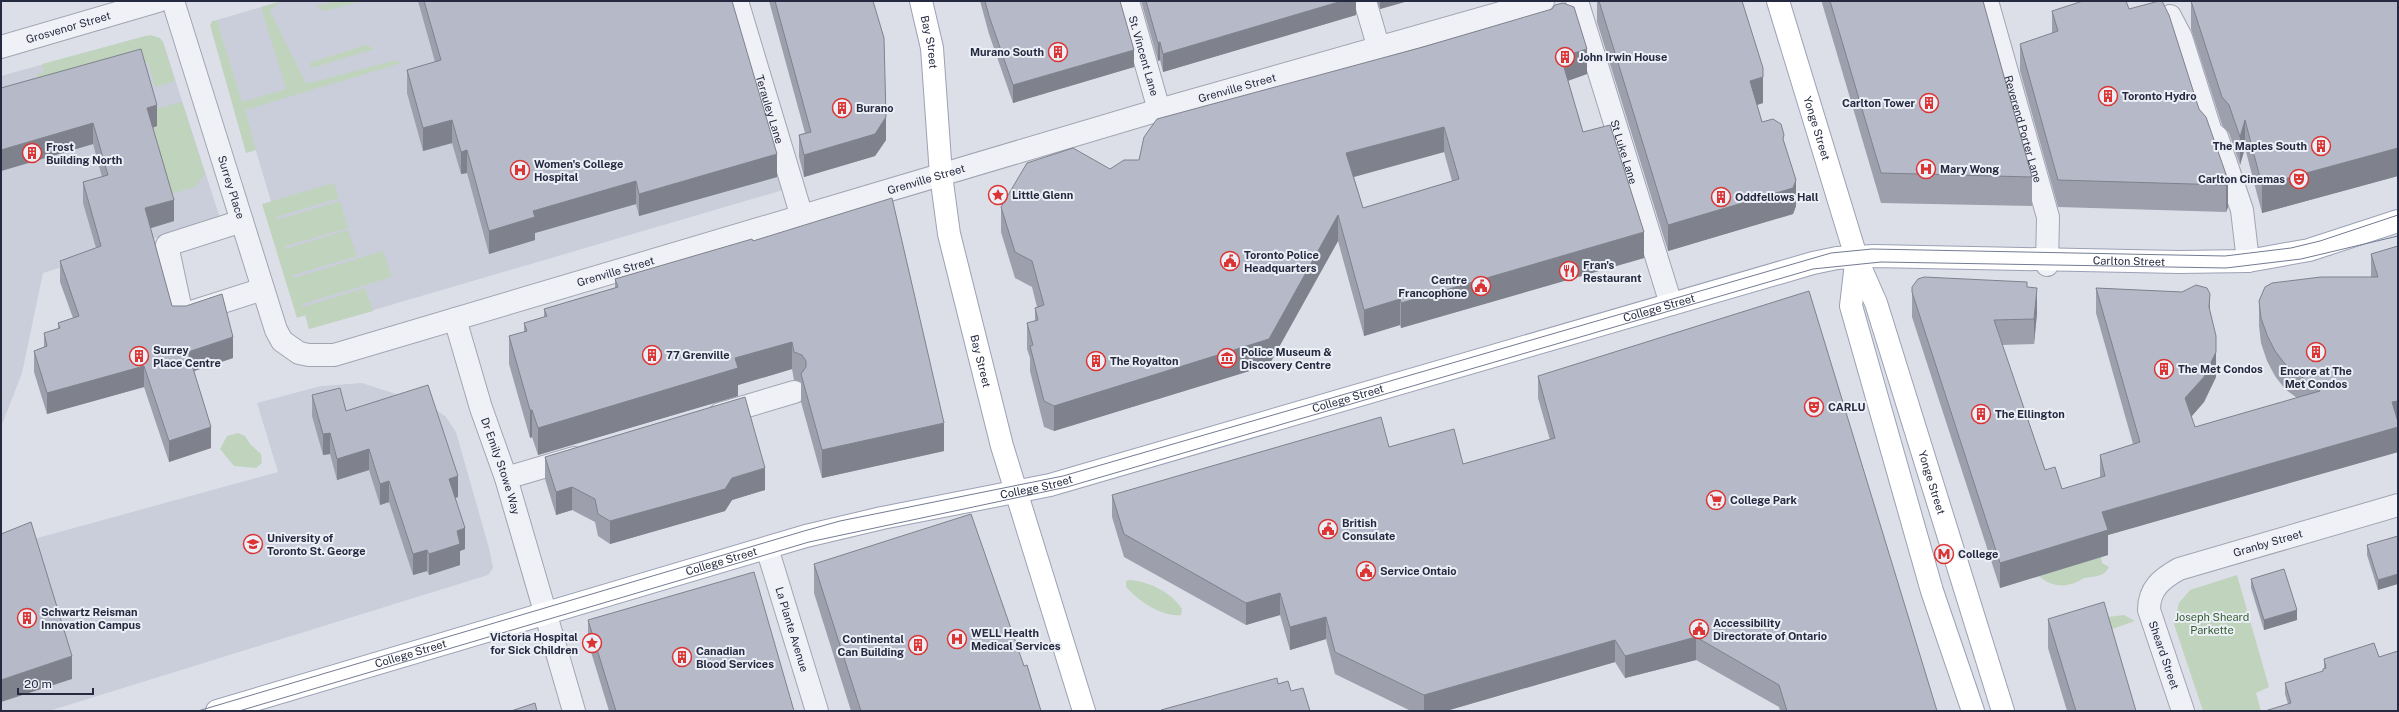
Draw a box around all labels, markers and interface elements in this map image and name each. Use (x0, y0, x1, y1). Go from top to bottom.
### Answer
street label: Grosvenor Street (25, 9, 112, 45)
street label: Bay Street (919, 14, 939, 69)
street label: St. Vincent Lane (1126, 14, 1161, 97)
building icon: Murano South (1047, 41, 1069, 63)
place label: Murano South (970, 46, 1044, 58)
building icon: John Irwin House (1554, 46, 1576, 68)
place label: John Irwin House (1579, 51, 1667, 63)
street label: Grenville Street (1197, 71, 1277, 105)
street label: Terauley Lane (754, 73, 786, 145)
street label: Reverend Porter Lane (2002, 74, 2044, 184)
building icon: Toronto Hydro (2097, 85, 2119, 107)
place label: Toronto Hydro (2122, 90, 2197, 102)
building icon: Carlton Tower (1918, 92, 1940, 114)
street label: Yonge Street (1801, 95, 1832, 162)
building icon: Burano (831, 97, 853, 119)
place label: Carlton Tower (1842, 97, 1915, 109)
place label: Burano (856, 102, 894, 114)
street label: St Luke Lane (1608, 118, 1639, 185)
building icon: The Maples South (2310, 135, 2332, 157)
place label: The Maples South (2213, 140, 2307, 152)
place label: Frost Building North (46, 141, 122, 166)
building icon: Frost Building North (21, 142, 43, 164)
street label: Surrey Place (216, 154, 247, 220)
place label: Women's College Hospital (534, 158, 623, 183)
hospital icon: Mary Wong (1915, 158, 1937, 180)
hospital icon: Women's College Hospital (509, 159, 531, 181)
street label: Grenville Street (886, 162, 966, 196)
place label: Mary Wong (1940, 163, 1999, 175)
theatre icon: Carlton Cinemas (2288, 168, 2310, 190)
place label: Carlton Cinemas (2198, 173, 2285, 185)
place icon: Little Glenn (987, 184, 1009, 206)
building icon: Oddfellows Hall (1710, 186, 1732, 208)
place label: Little Glenn (1012, 189, 1073, 201)
place label: Oddfellows Hall (1735, 191, 1819, 203)
place label: Toronto Police Headquarters (1244, 249, 1319, 274)
public building icon: Toronto Police Headquarters (1219, 250, 1241, 272)
street label: Grenville Street (575, 254, 656, 289)
street label: Carlton Street (2093, 254, 2165, 268)
place label: Fran's Restaurant (1583, 259, 1642, 284)
restaurant icon: Fran's Restaurant (1558, 260, 1580, 282)
place label: Centre Francophone (1398, 274, 1467, 299)
public building icon: Centre Francophone (1470, 275, 1492, 297)
street label: College Street (1622, 292, 1696, 324)
street label: Bay Street (968, 333, 993, 389)
building icon: Encore at The Met Condos (2305, 341, 2327, 363)
place label: Surrey Place Centre (153, 344, 221, 369)
building icon: 77 Grenville (641, 344, 663, 366)
building icon: Surrey Place Centre (128, 345, 150, 367)
place label: Police Museum & Discovery Centre (1241, 346, 1332, 371)
museum icon: Police Museum & Discovery Centre (1216, 347, 1238, 369)
place label: 77 Grenville (666, 349, 730, 361)
building icon: The Royalton (1085, 350, 1107, 372)
place label: The Royalton (1110, 355, 1178, 367)
building icon: The Met Condos (2153, 358, 2175, 380)
place label: The Met Condos (2178, 363, 2263, 375)
place label: Encore at The Met Condos (2280, 365, 2352, 390)
street label: College Street (1311, 382, 1385, 414)
theatre icon: CARLU (1803, 396, 1825, 418)
place label: CARLU (1828, 401, 1865, 413)
building icon: The Ellington (1970, 403, 1992, 425)
place label: The Ellington (1995, 408, 2065, 420)
street label: Dr Emily Stowe Way (479, 416, 522, 516)
street label: Yonge Street (1916, 449, 1947, 516)
street label: College Street (999, 473, 1074, 501)
supermarket icon: College Park (1705, 489, 1727, 511)
place label: College Park (1730, 494, 1798, 506)
place label: British Consulate (1342, 517, 1395, 542)
public building icon: British Consulate (1317, 518, 1339, 540)
street label: Granby Street (2232, 527, 2304, 559)
place label: University of Toronto St. George (267, 532, 366, 557)
school or university icon: University of Toronto St. George (242, 533, 264, 555)
metro station icon: College (1933, 543, 1955, 565)
street label: College Street (684, 545, 758, 577)
place label: College (1958, 548, 1998, 560)
public building icon: Service Ontaio (1355, 560, 1377, 582)
place label: Service Ontaio (1380, 565, 1457, 577)
street label: La Plante Avenue (773, 585, 811, 673)
place label: Schwartz Reisman Innovation Campus (41, 606, 141, 631)
building icon: Schwartz Reisman Innovation Campus (16, 607, 38, 629)
park label: Joseph Sheard Parkette (2175, 611, 2249, 636)
place label: Accessibility Directorate of Ontario (1713, 617, 1827, 642)
public building icon: Accessibility Directorate of Ontario (1688, 618, 1710, 640)
street label: Sheard Street (2147, 619, 2181, 691)
place label: WELL Health Medical Services (971, 627, 1061, 652)
hospital icon: WELL Health Medical Services (946, 628, 968, 650)
place label: Victoria Hospital for Sick Children (490, 631, 578, 656)
place icon: Victoria Hospital for Sick Children (581, 632, 603, 654)
place label: Continental Can Building (838, 633, 904, 658)
building icon: Continental Can Building (907, 634, 929, 656)
street label: College Street (373, 637, 448, 670)
place label: Canadian Blood Services (696, 645, 774, 670)
building icon: Canadian Blood Services (671, 646, 693, 668)
scale bar (18, 670, 93, 696)
text: 20 m (24, 677, 52, 691)

